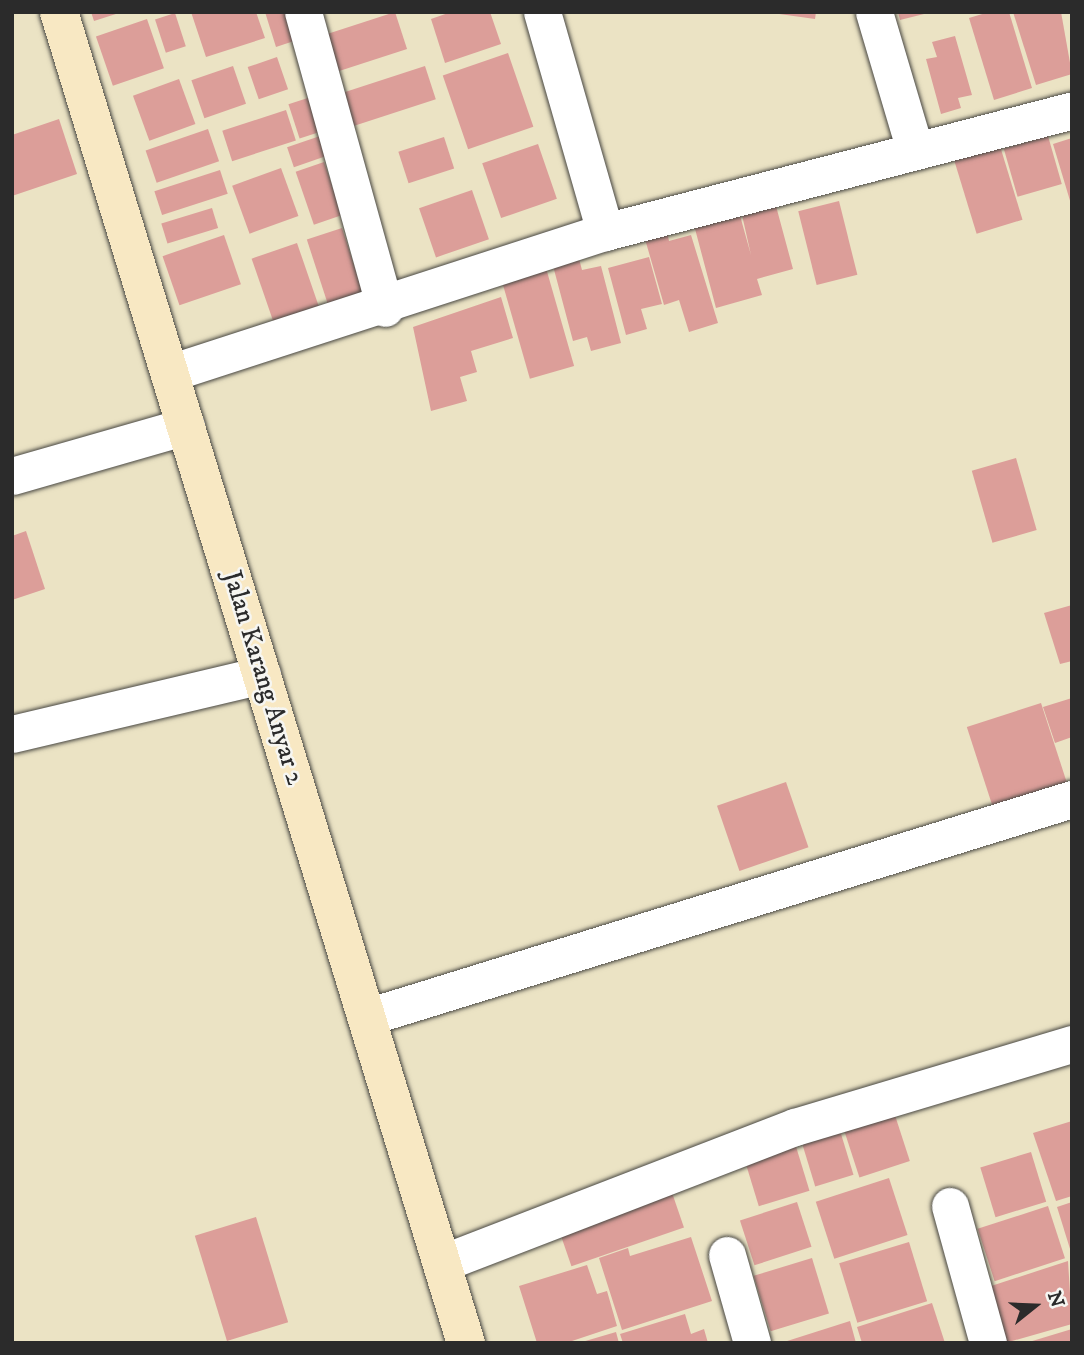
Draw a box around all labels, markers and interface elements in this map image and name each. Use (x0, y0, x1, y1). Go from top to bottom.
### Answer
street label: Jalan Karang Anyar 2 (216, 567, 310, 789)
north arrow (1000, 1271, 1070, 1341)
text: N (1042, 1288, 1069, 1310)

